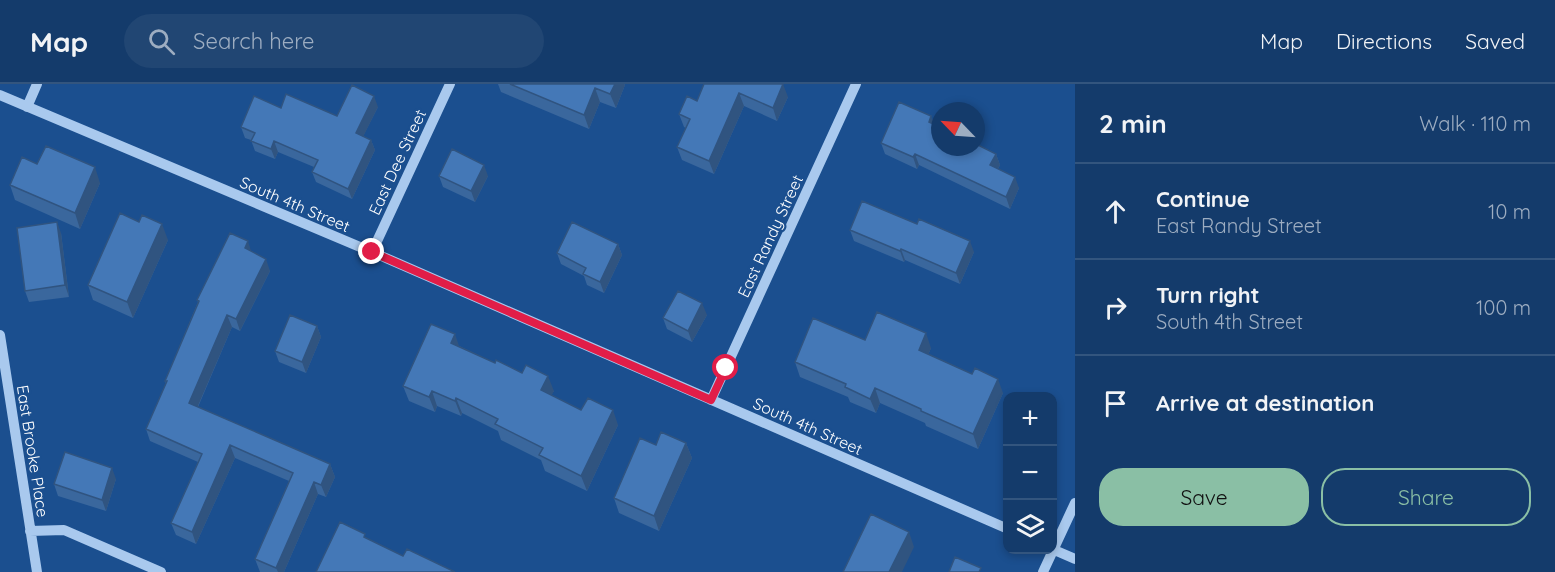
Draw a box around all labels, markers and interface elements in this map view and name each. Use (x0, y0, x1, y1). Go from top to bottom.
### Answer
search box (124, 14, 544, 68)
text: Map (30, 24, 88, 59)
icon: search (145, 25, 178, 58)
text: Search here (193, 27, 315, 55)
text: Map (1260, 28, 1303, 54)
text: Directions (1336, 28, 1432, 54)
text: Saved (1465, 28, 1525, 54)
north arrow (931, 102, 985, 156)
street label: East Dee Street (364, 106, 430, 218)
text: 2 min (1099, 107, 1167, 140)
text: Walk · 110 m (1419, 111, 1531, 136)
street label: South 4th Street (237, 172, 353, 236)
street label: East Randy Street (733, 172, 807, 300)
text: Continue (1156, 185, 1250, 213)
icon: ahead (1099, 195, 1132, 228)
text: 10 m (1488, 199, 1531, 224)
text: East Randy Street (1156, 213, 1322, 238)
route end (358, 238, 384, 264)
text: Turn right (1156, 281, 1260, 309)
icon: right (1099, 291, 1132, 324)
text: 100 m (1476, 295, 1531, 320)
text: South 4th Street (1156, 309, 1303, 334)
route start (712, 354, 738, 380)
street label: East Brooke Place (13, 384, 53, 518)
icon: arrive (1099, 387, 1132, 420)
text: Arrive at destination (1156, 389, 1374, 417)
map controls (1003, 392, 1057, 554)
button: + (1003, 392, 1057, 446)
street label: South 4th Street (750, 393, 866, 459)
button: − (1003, 446, 1057, 500)
button: Save (1099, 468, 1309, 526)
button: Share (1321, 468, 1531, 526)
button: layers (1003, 500, 1057, 554)

